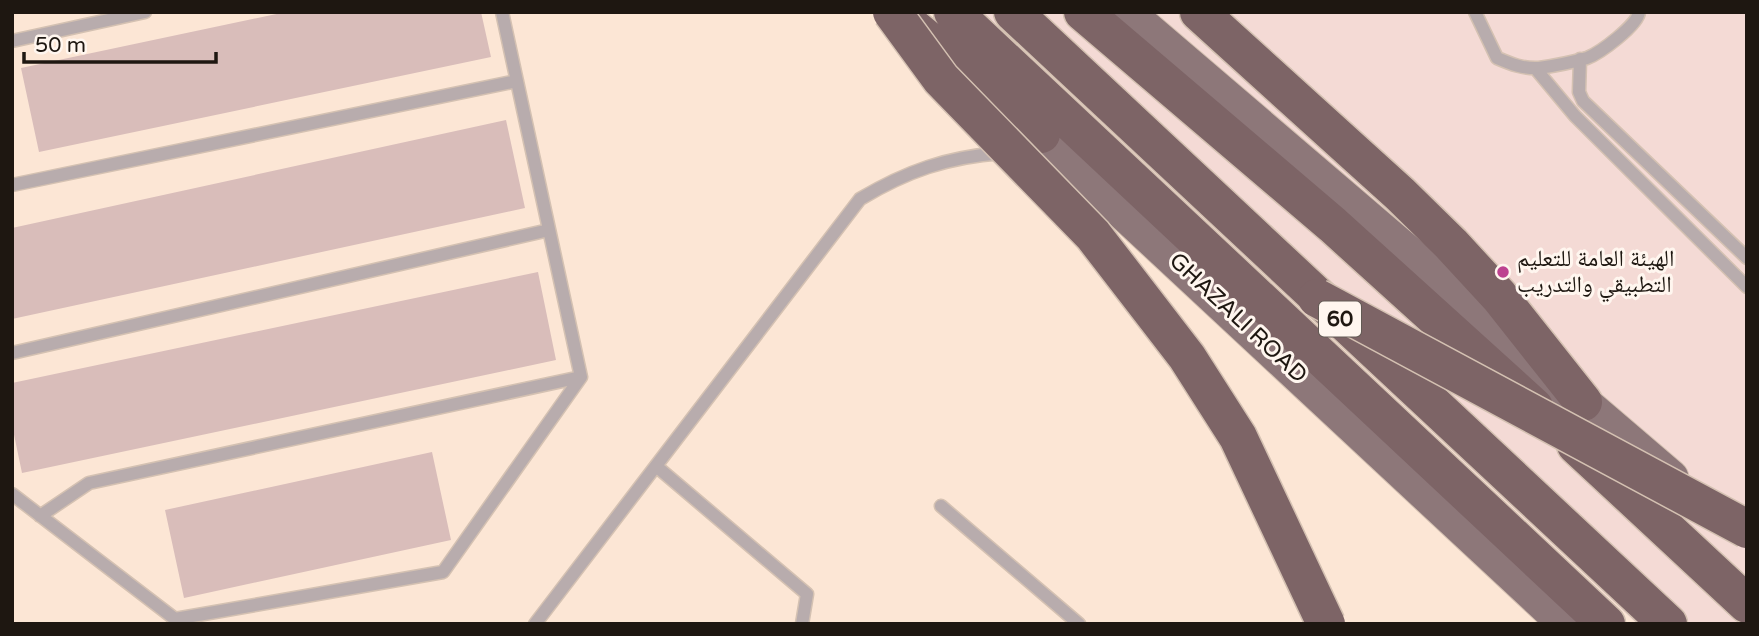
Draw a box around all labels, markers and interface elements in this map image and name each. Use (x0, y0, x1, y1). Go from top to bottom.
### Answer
scale bar (24, 21, 217, 65)
text: 50 m (35, 33, 86, 58)
place label: الهيئة العامة للتعليم التطبيقي والتدريب (1517, 245, 1674, 303)
street label: GHAZALI ROAD (1163, 247, 1313, 389)
marker: الهيئة العامة للتعليم التطبيقي والتدريب (1495, 264, 1511, 280)
road number: 60 (1319, 302, 1361, 336)

